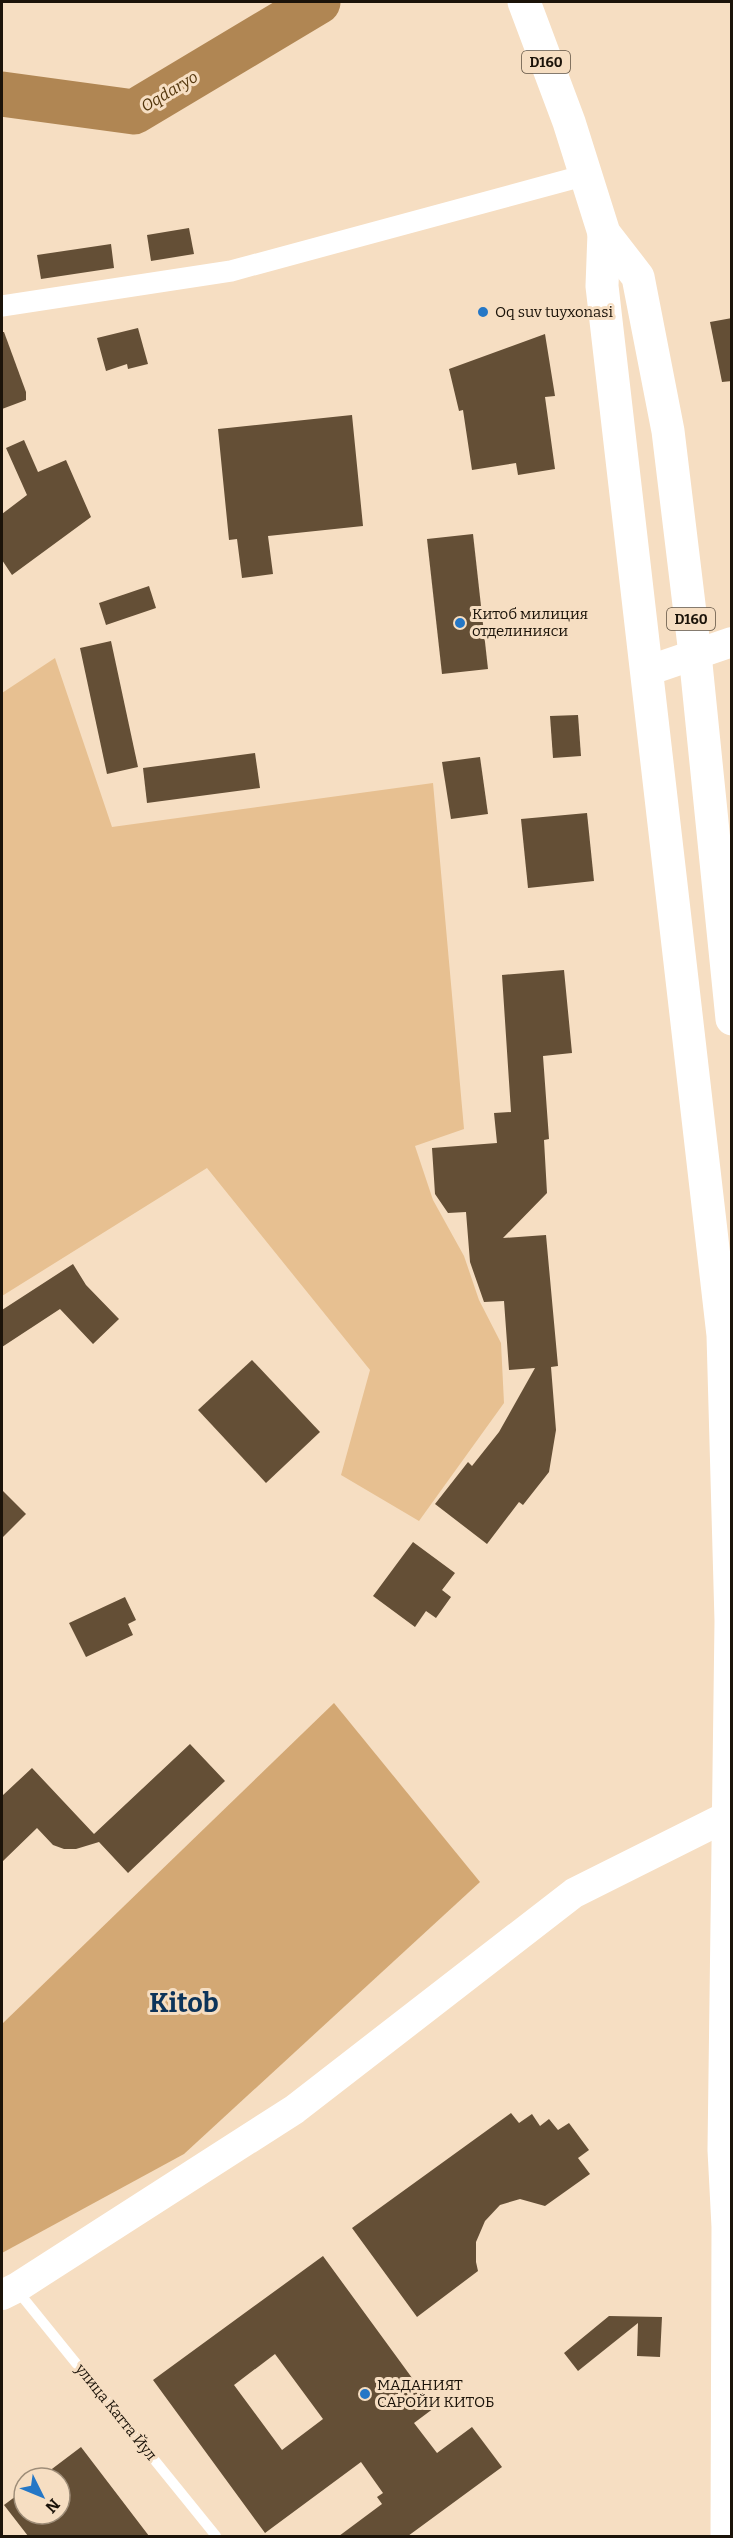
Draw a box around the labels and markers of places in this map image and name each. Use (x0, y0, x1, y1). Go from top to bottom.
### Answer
place label: Oq suv tuyxonasi (495, 303, 613, 321)
marker: Oq suv tuyxonasi (476, 305, 490, 319)
place label: Китоб милиция отделинияси (472, 605, 588, 640)
marker: Китоб милиция отделинияси (453, 616, 467, 630)
place label: МАДАНИЯТ САРОЙИ КИТОБ (377, 2376, 495, 2411)
marker: МАДАНИЯТ САРОЙИ КИТОБ (358, 2387, 372, 2401)

